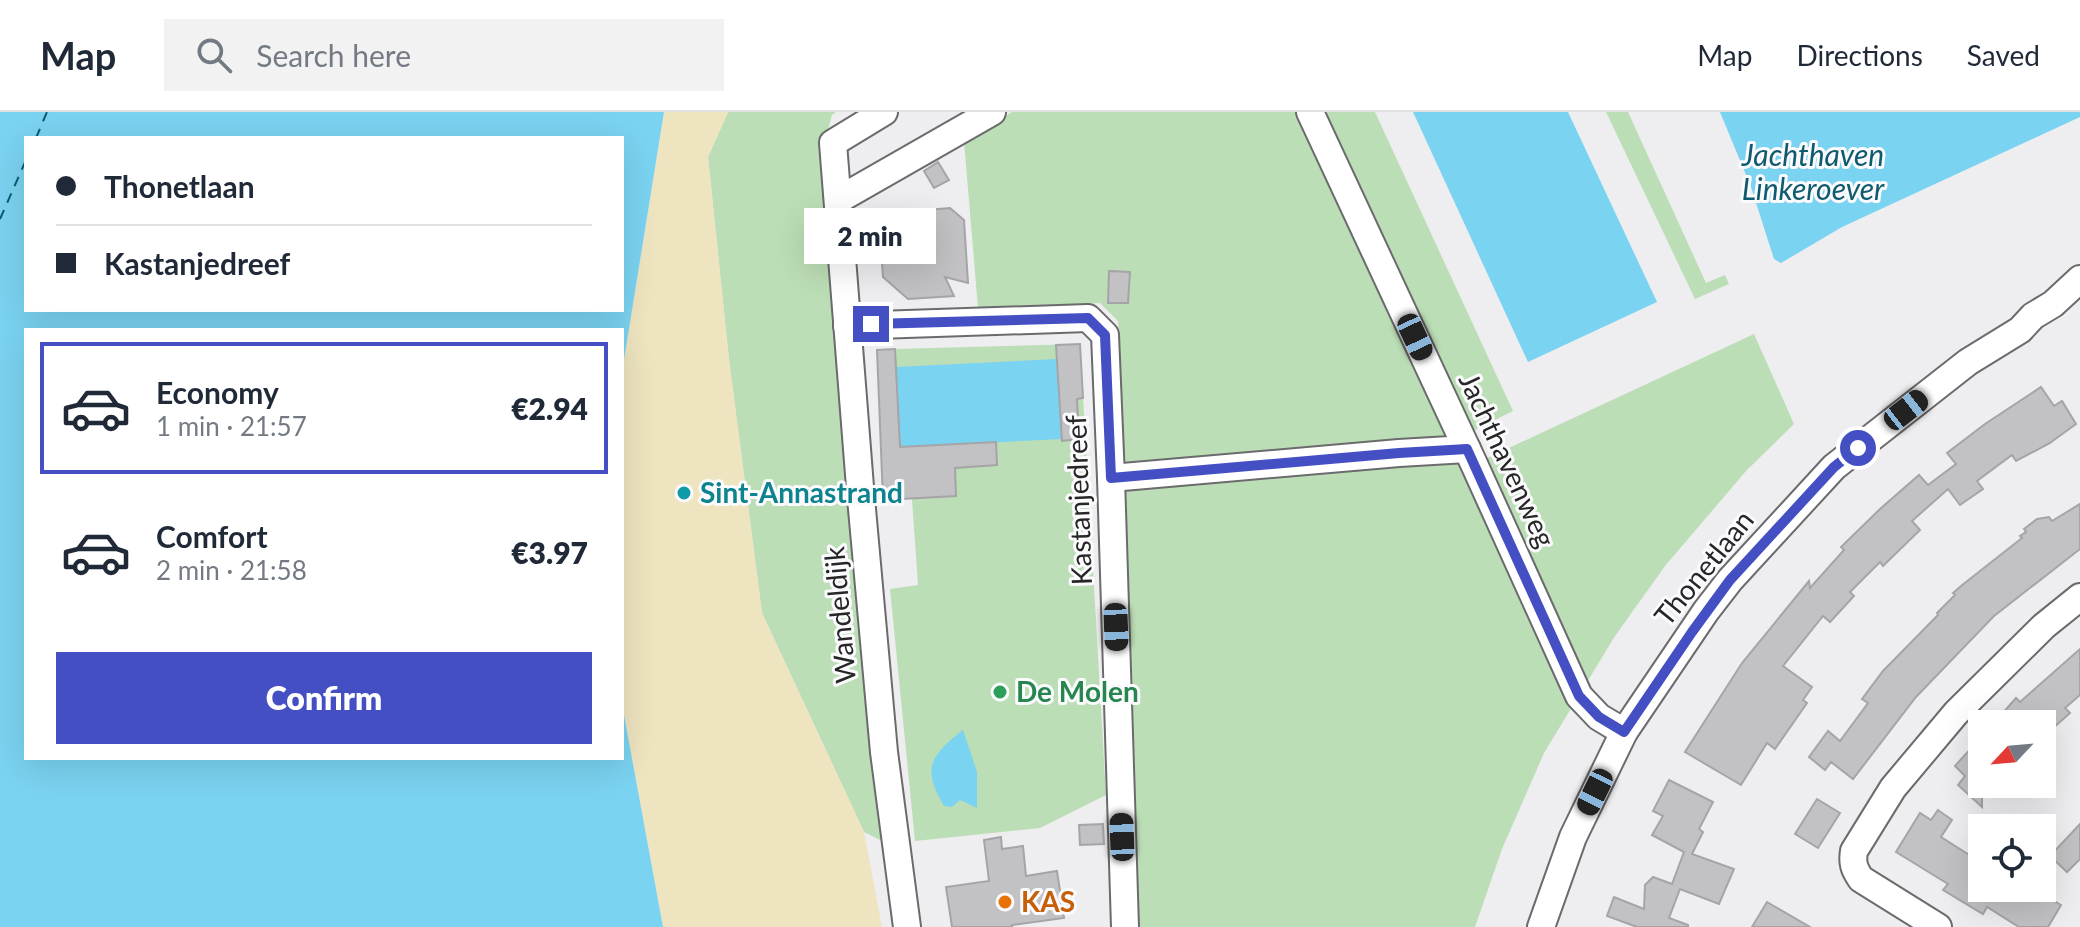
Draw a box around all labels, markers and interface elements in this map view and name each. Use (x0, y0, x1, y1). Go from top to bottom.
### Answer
search box (164, 19, 724, 91)
text: Map (40, 32, 116, 78)
icon: search (192, 33, 236, 77)
text: Search here (256, 37, 411, 73)
text: Map (1697, 38, 1752, 72)
text: Directions (1796, 38, 1923, 72)
text: Saved (1967, 38, 2040, 72)
water label: Jachthaven Linkeroever (1741, 136, 1885, 206)
text: Thonetlaan (104, 168, 255, 204)
callout: 2 min (805, 208, 937, 264)
text: 2 min (838, 220, 902, 252)
text: Kastanjedreef (104, 245, 290, 281)
route end (853, 306, 889, 342)
car (1394, 310, 1436, 364)
street label: Jachthavenweg (1453, 367, 1563, 552)
icon: car (60, 372, 132, 444)
text: Economy (156, 374, 279, 410)
car (1880, 386, 1932, 434)
text: €2.94 (511, 390, 588, 426)
text: 1 min · 21:57 (156, 410, 307, 442)
street label: Kastanjedreef (1058, 414, 1098, 586)
route start (1840, 430, 1876, 466)
place label: Sint-Annastrand (700, 475, 903, 509)
marker: Sint-Annastrand (675, 484, 693, 502)
street label: Thonetlaan (1647, 503, 1760, 632)
icon: car (60, 516, 132, 588)
text: Comfort (156, 518, 268, 554)
text: €3.97 (511, 534, 588, 570)
street label: Wandeldijk (816, 544, 862, 685)
text: 2 min · 21:58 (156, 554, 307, 586)
car (1103, 603, 1129, 651)
button: Confirm (56, 652, 592, 744)
place label: De Molen (1016, 674, 1139, 708)
marker: De Molen (991, 683, 1009, 701)
north arrow (1968, 710, 2056, 798)
map controls (1968, 710, 2056, 902)
car (1574, 765, 1616, 819)
car (1109, 813, 1135, 861)
button: locate (1968, 814, 2056, 902)
place label: KAS (1021, 884, 1075, 918)
marker: KAS (996, 893, 1014, 911)

